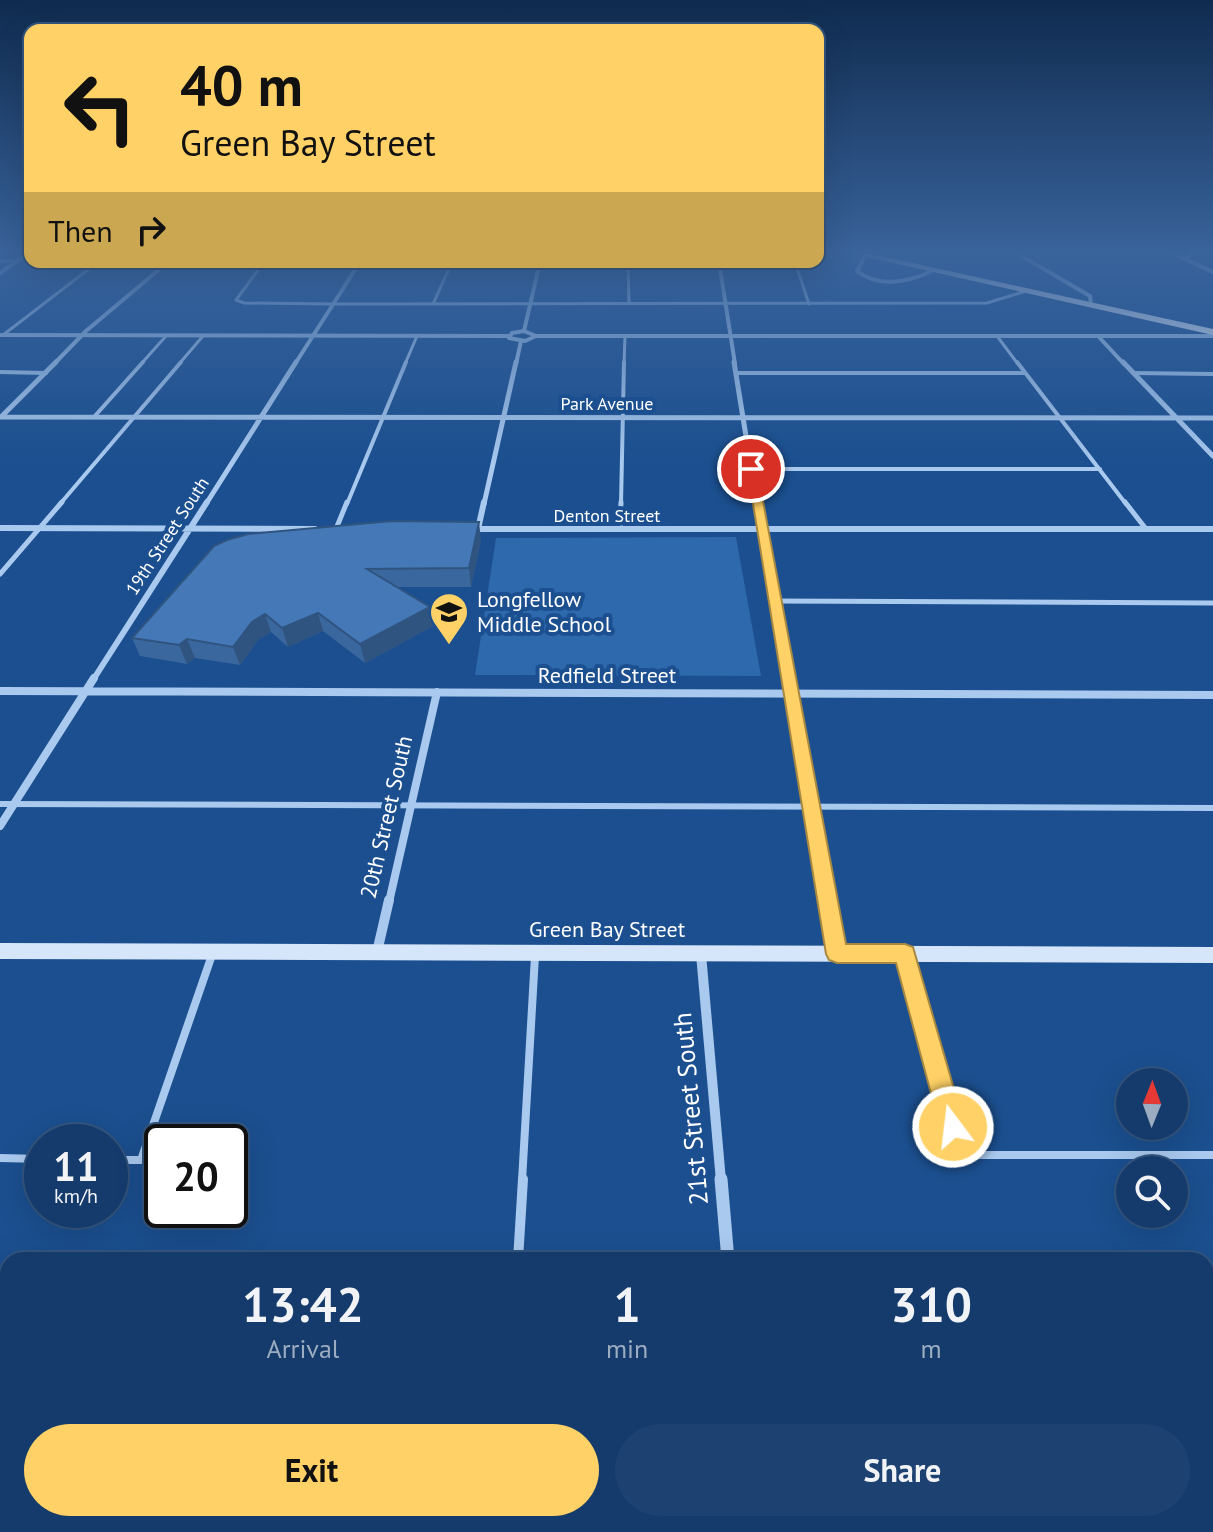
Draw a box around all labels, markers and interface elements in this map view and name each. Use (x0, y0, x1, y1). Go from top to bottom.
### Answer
text: 40 m (180, 49, 303, 121)
icon: left (48, 56, 152, 160)
text: Green Bay Street (180, 119, 436, 166)
icon: right (129, 208, 173, 252)
text: Then (48, 211, 113, 250)
street label: Park Avenue (560, 392, 654, 415)
pin (717, 435, 785, 503)
icon: arrive (729, 447, 773, 491)
street label: 19th Street South (120, 473, 214, 599)
street label: Denton Street (554, 504, 660, 527)
place label: Longfellow Middle School (477, 585, 612, 638)
school or university icon: Longfellow Middle School (428, 591, 470, 646)
street label: Redfield Street (538, 661, 677, 689)
street label: 20th Street South (354, 733, 418, 901)
street label: Green Bay Street (529, 915, 686, 943)
street label: 21st Street South (665, 1011, 715, 1207)
north arrow (1116, 1068, 1188, 1140)
map controls (1116, 1068, 1188, 1228)
position arrow (911, 1085, 995, 1169)
speed limit sign: 20 (144, 1124, 248, 1228)
text: 11 (53, 1140, 99, 1192)
button: search (1116, 1156, 1188, 1228)
text: km/h (54, 1183, 98, 1209)
text: 13:42 (242, 1273, 364, 1335)
text: 1 (613, 1273, 641, 1335)
text: 310 (890, 1273, 972, 1335)
text: Arrival (267, 1332, 339, 1365)
text: min (606, 1332, 648, 1365)
text: m (921, 1332, 942, 1365)
button: Exit (24, 1424, 599, 1516)
button: Share (615, 1424, 1190, 1516)

